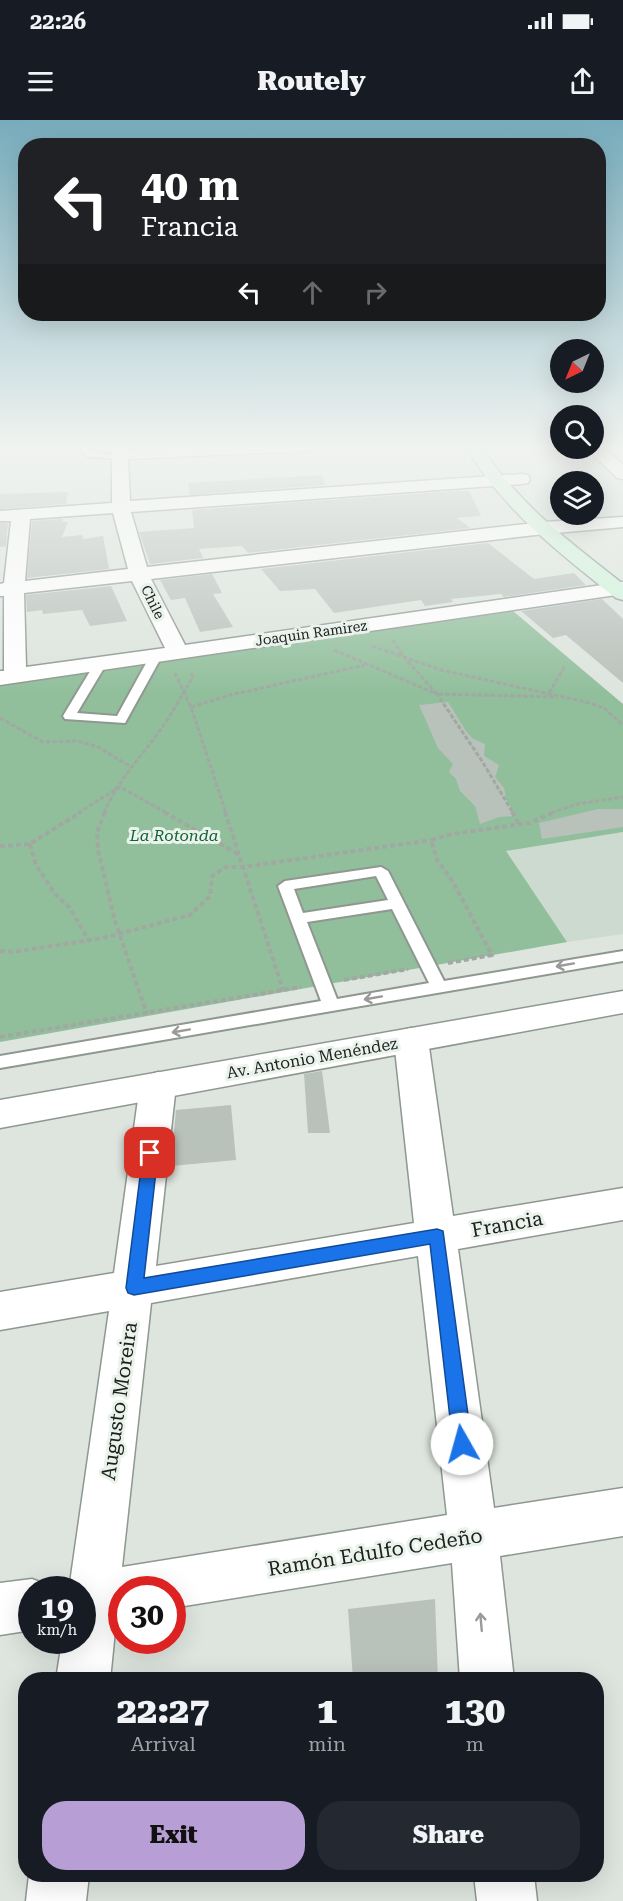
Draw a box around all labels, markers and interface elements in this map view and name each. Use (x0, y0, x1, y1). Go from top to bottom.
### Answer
text: 22:26 (30, 9, 86, 34)
icon: menu (24, 65, 57, 98)
text: Routely (257, 65, 366, 97)
icon: share (566, 65, 599, 98)
text: 40 m (141, 161, 239, 210)
icon: left (42, 162, 120, 240)
text: Francia (141, 211, 238, 243)
icon: left (233, 276, 266, 309)
icon: ahead (296, 276, 329, 309)
icon: right (359, 276, 392, 309)
north arrow (550, 339, 604, 393)
map controls (550, 339, 604, 525)
button: search (550, 405, 604, 459)
button: layers (550, 471, 604, 525)
street label: Chile (138, 583, 168, 622)
street label: Joaquin Ramirez (254, 617, 368, 649)
park label: La Rotonda (129, 826, 219, 845)
one-way arrow (556, 960, 576, 971)
one-way arrow (364, 993, 383, 1004)
one-way arrow (172, 1026, 191, 1037)
street label: Av. Antonio Menéndez (225, 1034, 399, 1082)
pin (124, 1127, 175, 1178)
icon: arrive (133, 1136, 166, 1169)
street label: Francia (469, 1206, 545, 1242)
street label: Augusto Moreira (96, 1320, 142, 1482)
position arrow (430, 1412, 494, 1476)
street label: Ramón Edulfo Cedeño (266, 1523, 484, 1581)
speed limit sign: 30 (108, 1576, 186, 1654)
text: 19 (40, 1590, 74, 1625)
one-way arrow (475, 1612, 486, 1632)
text: km/h (37, 1621, 77, 1639)
text: 22:27 (117, 1690, 209, 1732)
text: 1 (317, 1690, 337, 1732)
text: 130 (445, 1690, 505, 1732)
text: Arrival (131, 1732, 196, 1756)
text: min (308, 1732, 346, 1756)
text: m (466, 1732, 484, 1756)
button: Exit (42, 1801, 305, 1870)
button: Share (317, 1801, 580, 1870)

